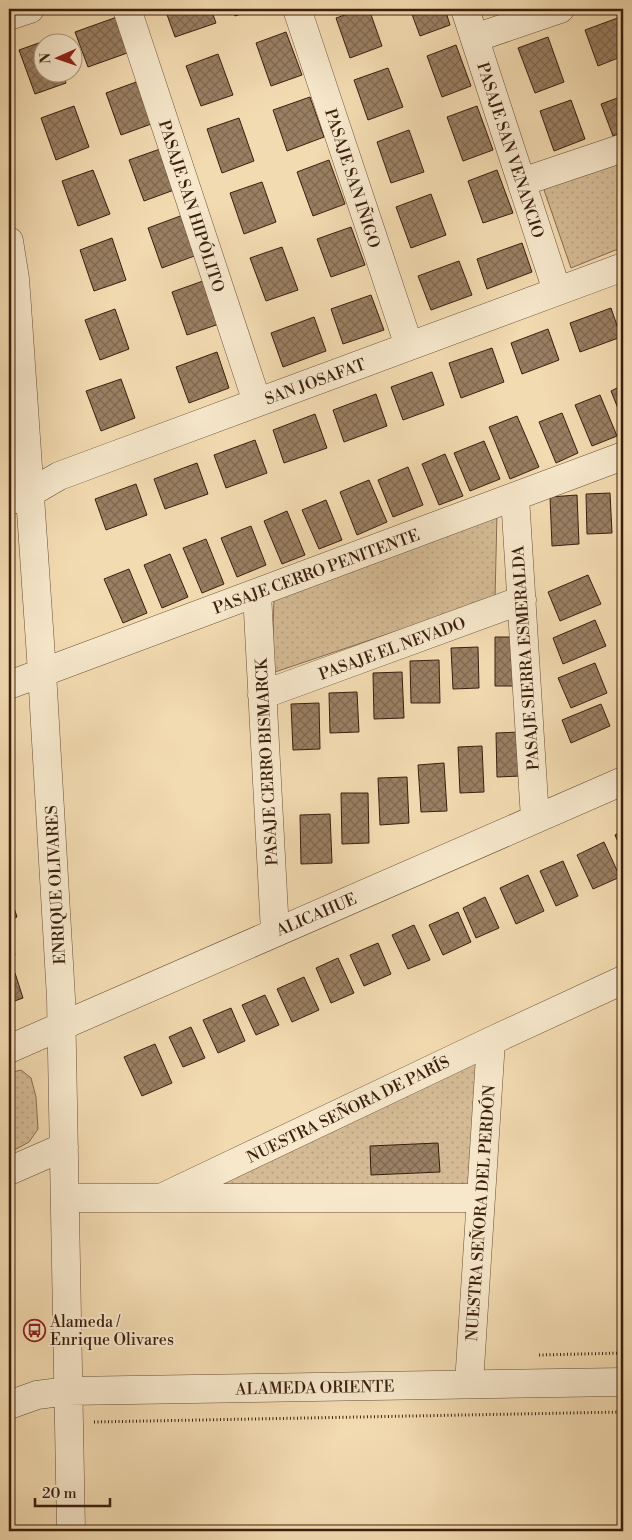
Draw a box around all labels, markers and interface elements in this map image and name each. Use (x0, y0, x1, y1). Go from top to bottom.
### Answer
north arrow (32, 32, 82, 82)
text: N (37, 53, 55, 64)
street label: PASAJE SAN VENANCIO (472, 60, 548, 241)
street label: PASAJE SAN IÑIGO (320, 105, 387, 251)
street label: PASAJE SAN HIPÓLITO (154, 117, 230, 295)
street label: SAN JOSAFAT (262, 354, 369, 409)
street label: PASAJE CERRO PENITENTE (210, 525, 422, 619)
street label: PASAJE SIERRA ESMERALDA (508, 544, 544, 771)
street label: PASAJE EL NEVADO (316, 613, 468, 685)
street label: PASAJE CERRO BISMARCK (252, 657, 282, 866)
street label: ENRIQUE OLIVARES (42, 805, 70, 965)
street label: ALICAHUE (272, 889, 360, 941)
street label: NUESTRA SEÑORA DE PARÍS (242, 1049, 453, 1168)
street label: NUESTRA SEÑORA DEL PERDÓN (459, 1084, 500, 1342)
place label: Alameda / Enrique Olivares (49, 1312, 174, 1350)
bus stop icon: Alameda / Enrique Olivares (22, 1318, 46, 1342)
street label: ALAMEDA ORIENTE (234, 1377, 395, 1399)
scale bar (35, 1475, 110, 1507)
text: 20 m (42, 1484, 77, 1503)

